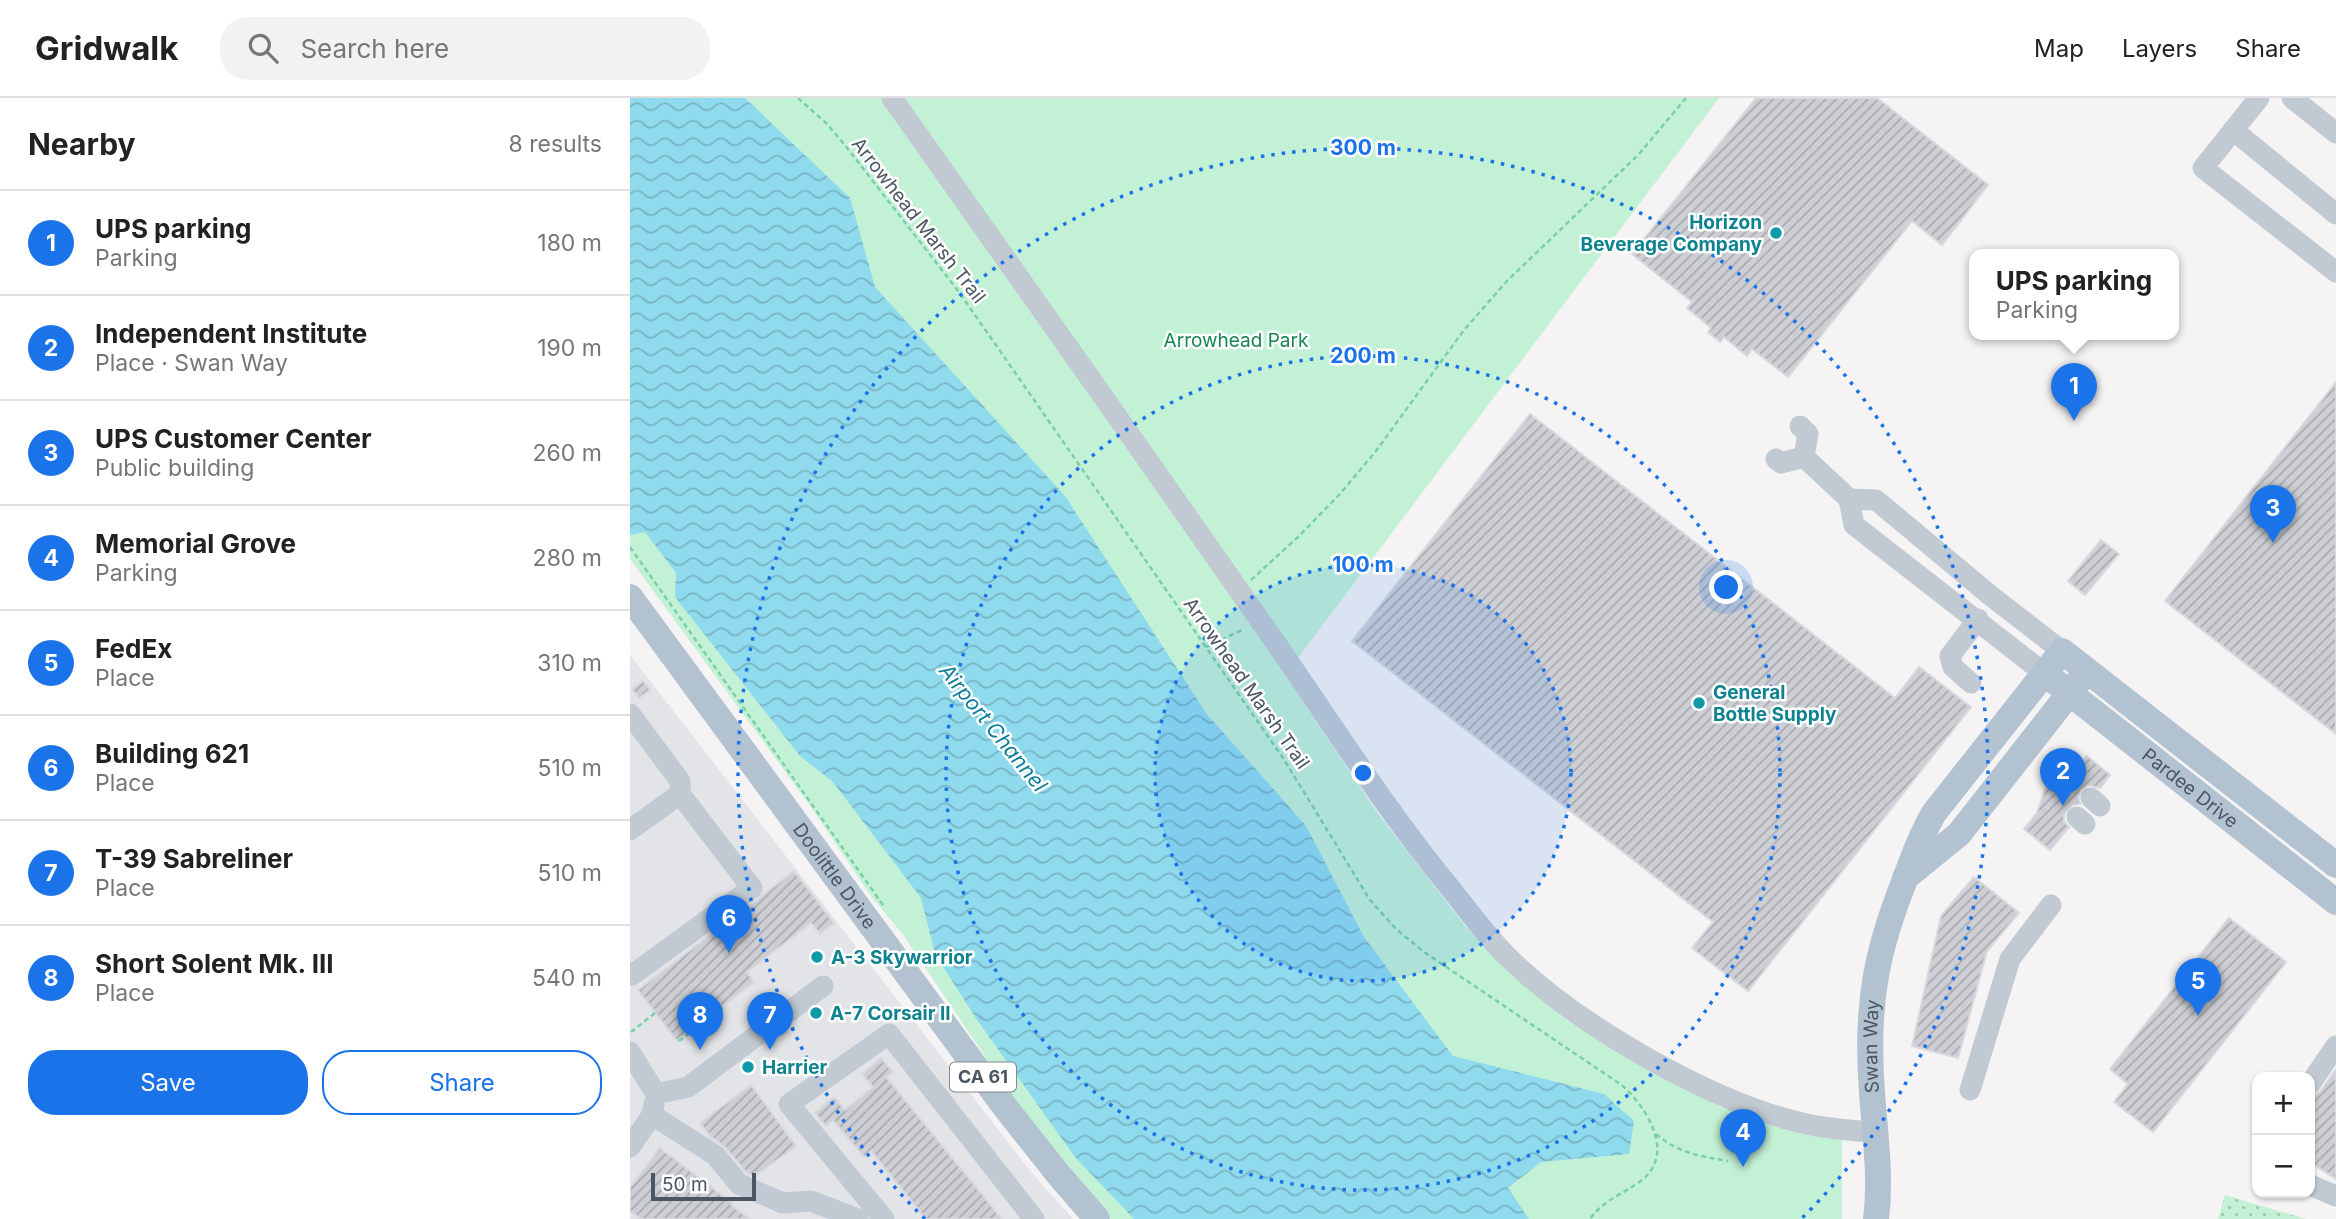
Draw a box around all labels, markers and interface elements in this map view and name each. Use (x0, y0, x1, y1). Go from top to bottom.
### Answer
search box (220, 17, 710, 80)
text: Gridwalk (35, 28, 178, 68)
icon: search (244, 29, 282, 67)
text: Search here (300, 33, 449, 64)
text: Map (2034, 34, 2084, 63)
text: Layers (2122, 34, 2197, 63)
text: Share (2235, 34, 2301, 63)
text: Nearby (28, 126, 136, 162)
text: 8 results (509, 130, 602, 158)
street label: Arrowhead Marsh Trail (847, 133, 990, 308)
text: 300 m (1330, 135, 1396, 160)
place label: Horizon Beverage Company (1581, 211, 1763, 256)
text: UPS parking (95, 213, 252, 244)
marker: Horizon Beverage Company (1768, 225, 1784, 241)
text: 1 (46, 229, 56, 257)
text: 180 m (537, 229, 602, 257)
text: Parking (95, 244, 178, 272)
popup (1969, 249, 2179, 340)
text: UPS parking (1996, 265, 2152, 296)
text: Parking (1996, 296, 2078, 324)
text: Independent Institute (95, 318, 367, 349)
park label: Arrowhead Park (1164, 329, 1309, 352)
text: 2 (44, 334, 58, 362)
text: 190 m (537, 334, 602, 362)
text: 200 m (1330, 343, 1396, 368)
text: Place · Swan Way (95, 349, 288, 377)
pin: 1 (2051, 363, 2097, 421)
text: UPS Customer Center (95, 423, 371, 454)
text: 3 (44, 439, 58, 467)
text: 260 m (533, 439, 602, 467)
text: Public building (95, 454, 254, 482)
pin: 3 (2250, 485, 2296, 543)
text: Memorial Grove (95, 528, 296, 559)
text: 4 (43, 544, 59, 572)
text: 280 m (533, 544, 602, 572)
text: 100 m (1332, 552, 1394, 577)
text: Parking (95, 559, 178, 587)
your location (1709, 570, 1743, 604)
street label: Arrowhead Marsh Trail (1179, 593, 1315, 773)
text: FedEx (95, 633, 172, 664)
text: 5 (44, 649, 58, 677)
text: 310 m (537, 649, 602, 677)
water label: Airport Channel (934, 658, 1053, 797)
text: Place (95, 664, 155, 692)
place label: General Bottle Supply (1713, 681, 1837, 726)
marker: General Bottle Supply (1691, 695, 1707, 711)
text: Building 621 (95, 738, 249, 769)
street label: Pardee Drive (2137, 743, 2243, 833)
pin: 2 (2040, 748, 2086, 806)
text: 6 (44, 754, 58, 782)
text: 510 m (538, 754, 602, 782)
centre of rings (1351, 761, 1375, 785)
text: Place (95, 769, 155, 797)
street label: Doolittle Drive (788, 819, 881, 934)
text: T-39 Sabreliner (95, 843, 293, 874)
text: 7 (44, 859, 58, 887)
text: 510 m (538, 859, 602, 887)
text: Place (95, 874, 155, 902)
pin: 6 (706, 895, 752, 953)
place label: A-3 Skywarrior (831, 946, 973, 969)
text: Short Solent Mk. III (95, 948, 334, 979)
marker: A-3 Skywarrior (809, 949, 825, 965)
pin: 5 (2175, 958, 2221, 1016)
text: 8 (44, 964, 58, 992)
text: 540 m (532, 964, 602, 992)
text: Place (95, 979, 155, 1007)
pin: 8 (677, 992, 723, 1050)
pin: 7 (747, 992, 793, 1050)
street label: Swan Way (1859, 998, 1884, 1094)
place label: A-7 Corsair II (830, 1002, 951, 1025)
marker: A-7 Corsair II (808, 1005, 824, 1021)
button: Save (28, 1050, 308, 1115)
button: Share (322, 1050, 602, 1115)
place label: Harrier (762, 1056, 827, 1079)
marker: Harrier (740, 1059, 756, 1075)
road number: CA 61 (950, 1062, 1016, 1092)
map controls (2252, 1072, 2315, 1198)
button: + (2252, 1072, 2315, 1135)
pin: 4 (1720, 1109, 1766, 1167)
button: − (2252, 1135, 2315, 1198)
scale bar (651, 1170, 756, 1202)
text: 50 m (662, 1173, 708, 1196)

